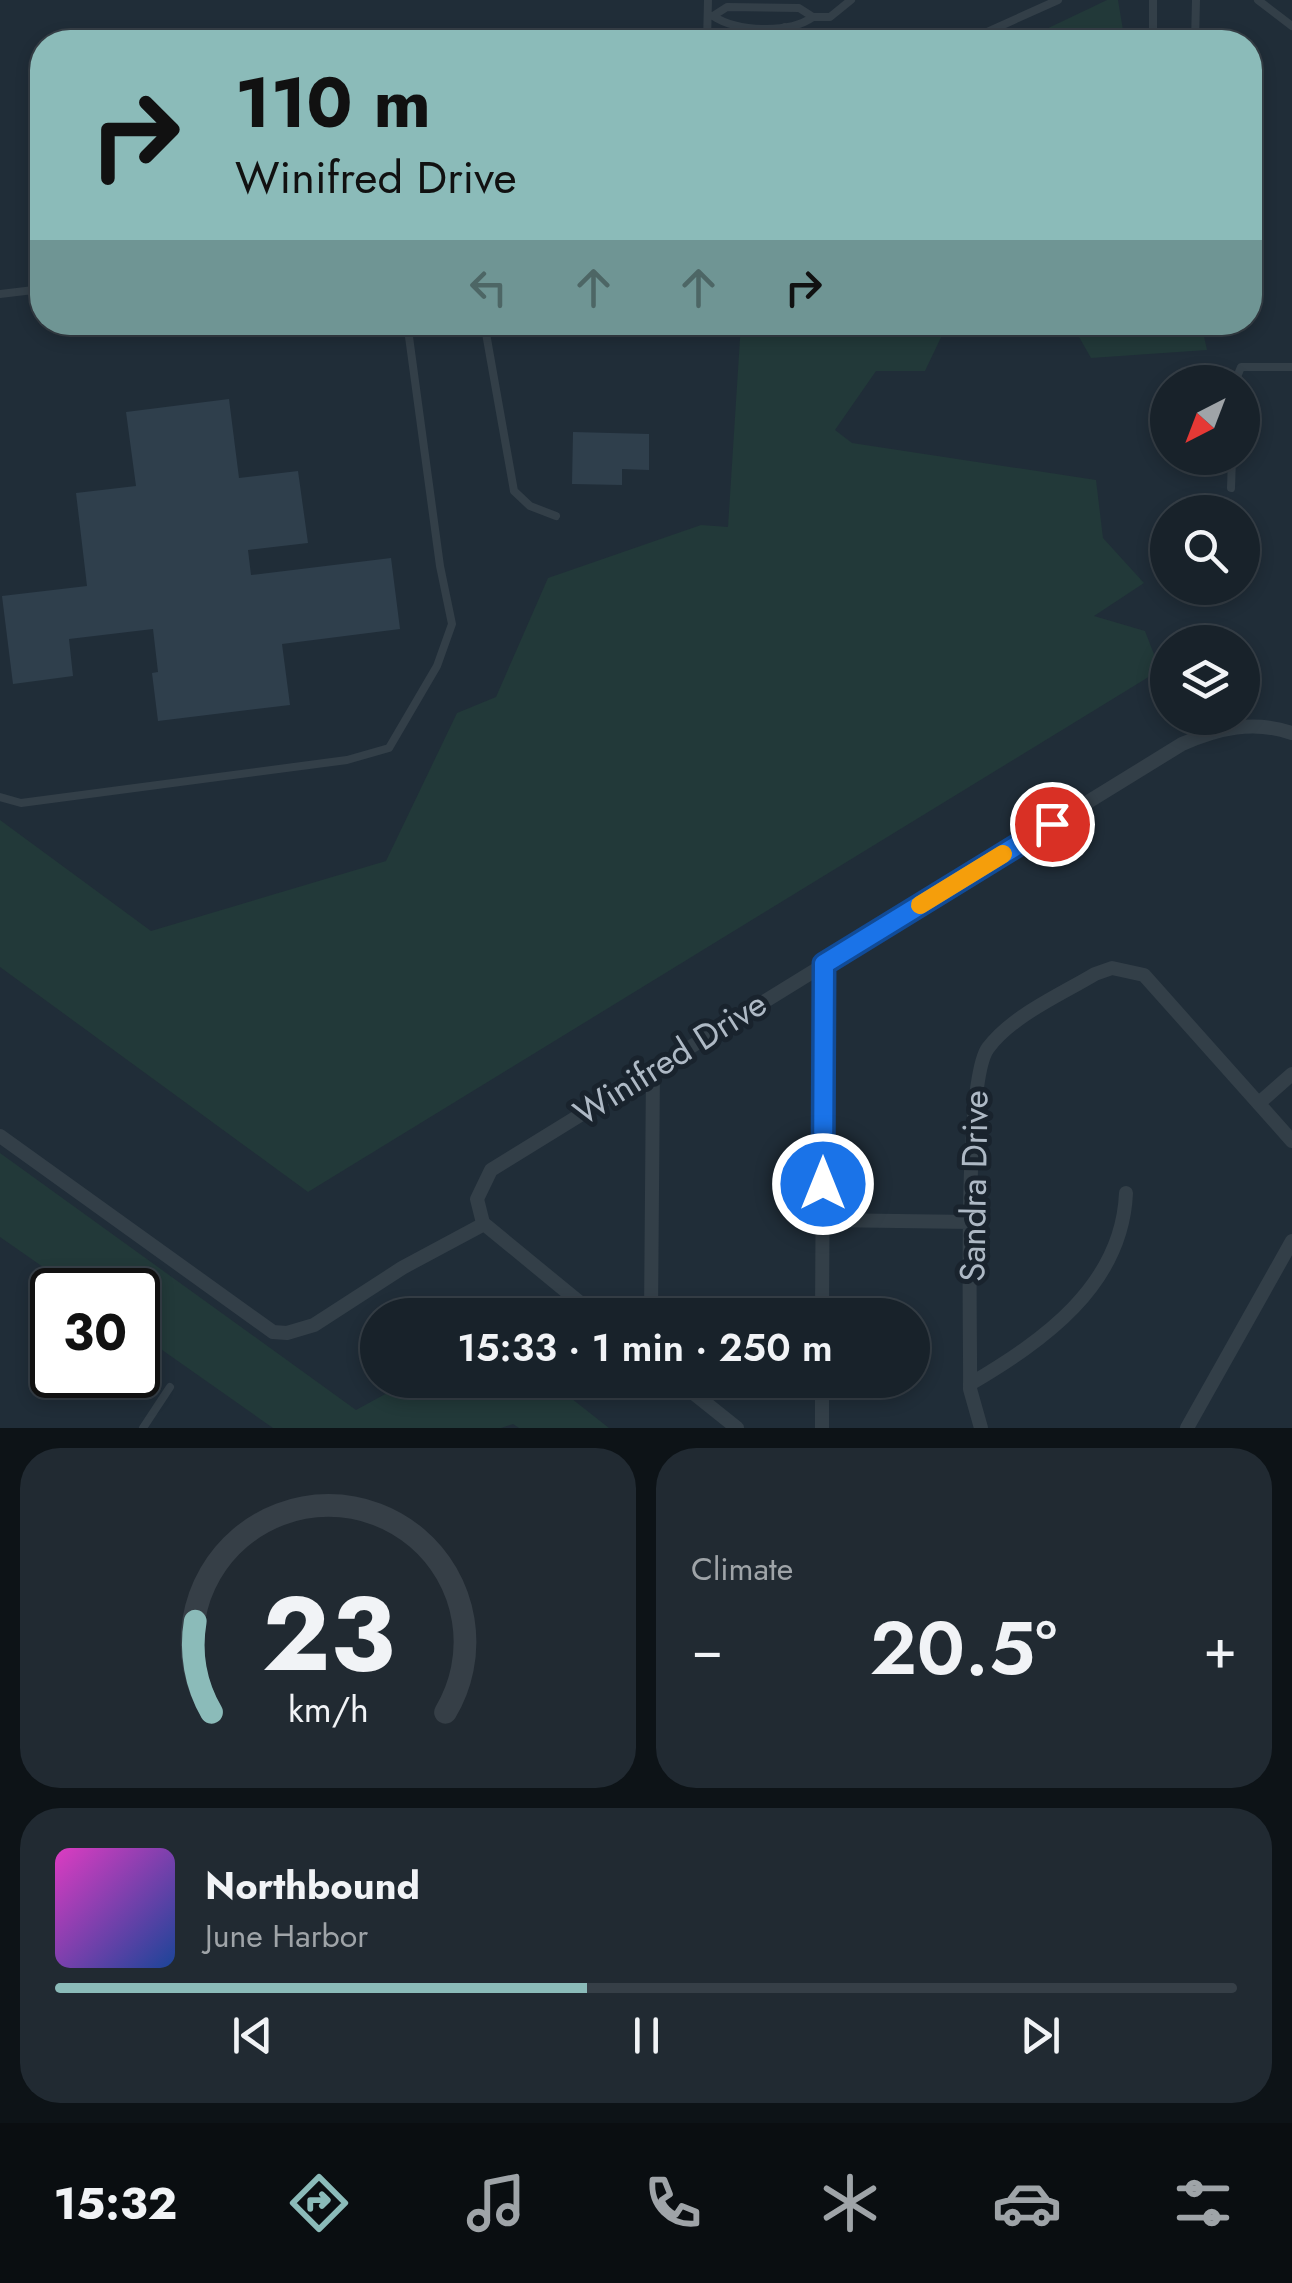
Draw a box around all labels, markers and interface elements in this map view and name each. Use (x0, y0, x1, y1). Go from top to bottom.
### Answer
text: 110 m (235, 52, 431, 153)
icon: right (70, 70, 200, 200)
text: Winifred Drive (235, 145, 517, 210)
icon: left (461, 260, 516, 315)
icon: ahead (566, 260, 621, 315)
icon: ahead (671, 260, 726, 315)
icon: right (776, 260, 831, 315)
north arrow (1150, 365, 1260, 475)
map controls (1150, 365, 1260, 735)
button: search (1150, 495, 1260, 605)
button: layers (1150, 625, 1260, 735)
pin (1010, 782, 1095, 867)
icon: arrive (1025, 797, 1080, 852)
street label: Winifred Drive (564, 979, 776, 1137)
street label: Sandra Drive (947, 1090, 1001, 1282)
position arrow (771, 1132, 875, 1236)
speed limit sign: 30 (30, 1268, 160, 1398)
text: 15:33 · 1 min · 250 m (457, 1320, 833, 1375)
text: Climate (691, 1546, 793, 1592)
text: 23 (262, 1559, 394, 1709)
text: 20.5° (870, 1594, 1057, 1702)
text: − (691, 1609, 723, 1689)
text: + (1203, 1609, 1237, 1689)
text: km/h (288, 1684, 368, 1735)
text: Northbound (205, 1858, 420, 1913)
text: June Harbor (205, 1913, 368, 1959)
icon: previous (225, 2008, 280, 2063)
icon: pause (619, 2008, 674, 2063)
icon: next (1013, 2008, 1068, 2063)
icon: directions (284, 2168, 354, 2238)
icon: music (461, 2168, 531, 2238)
icon: phone (638, 2168, 708, 2238)
icon: climate (815, 2168, 885, 2238)
icon: car (992, 2168, 1062, 2238)
icon: filters (1168, 2168, 1238, 2238)
text: 15:32 (53, 2171, 177, 2236)

